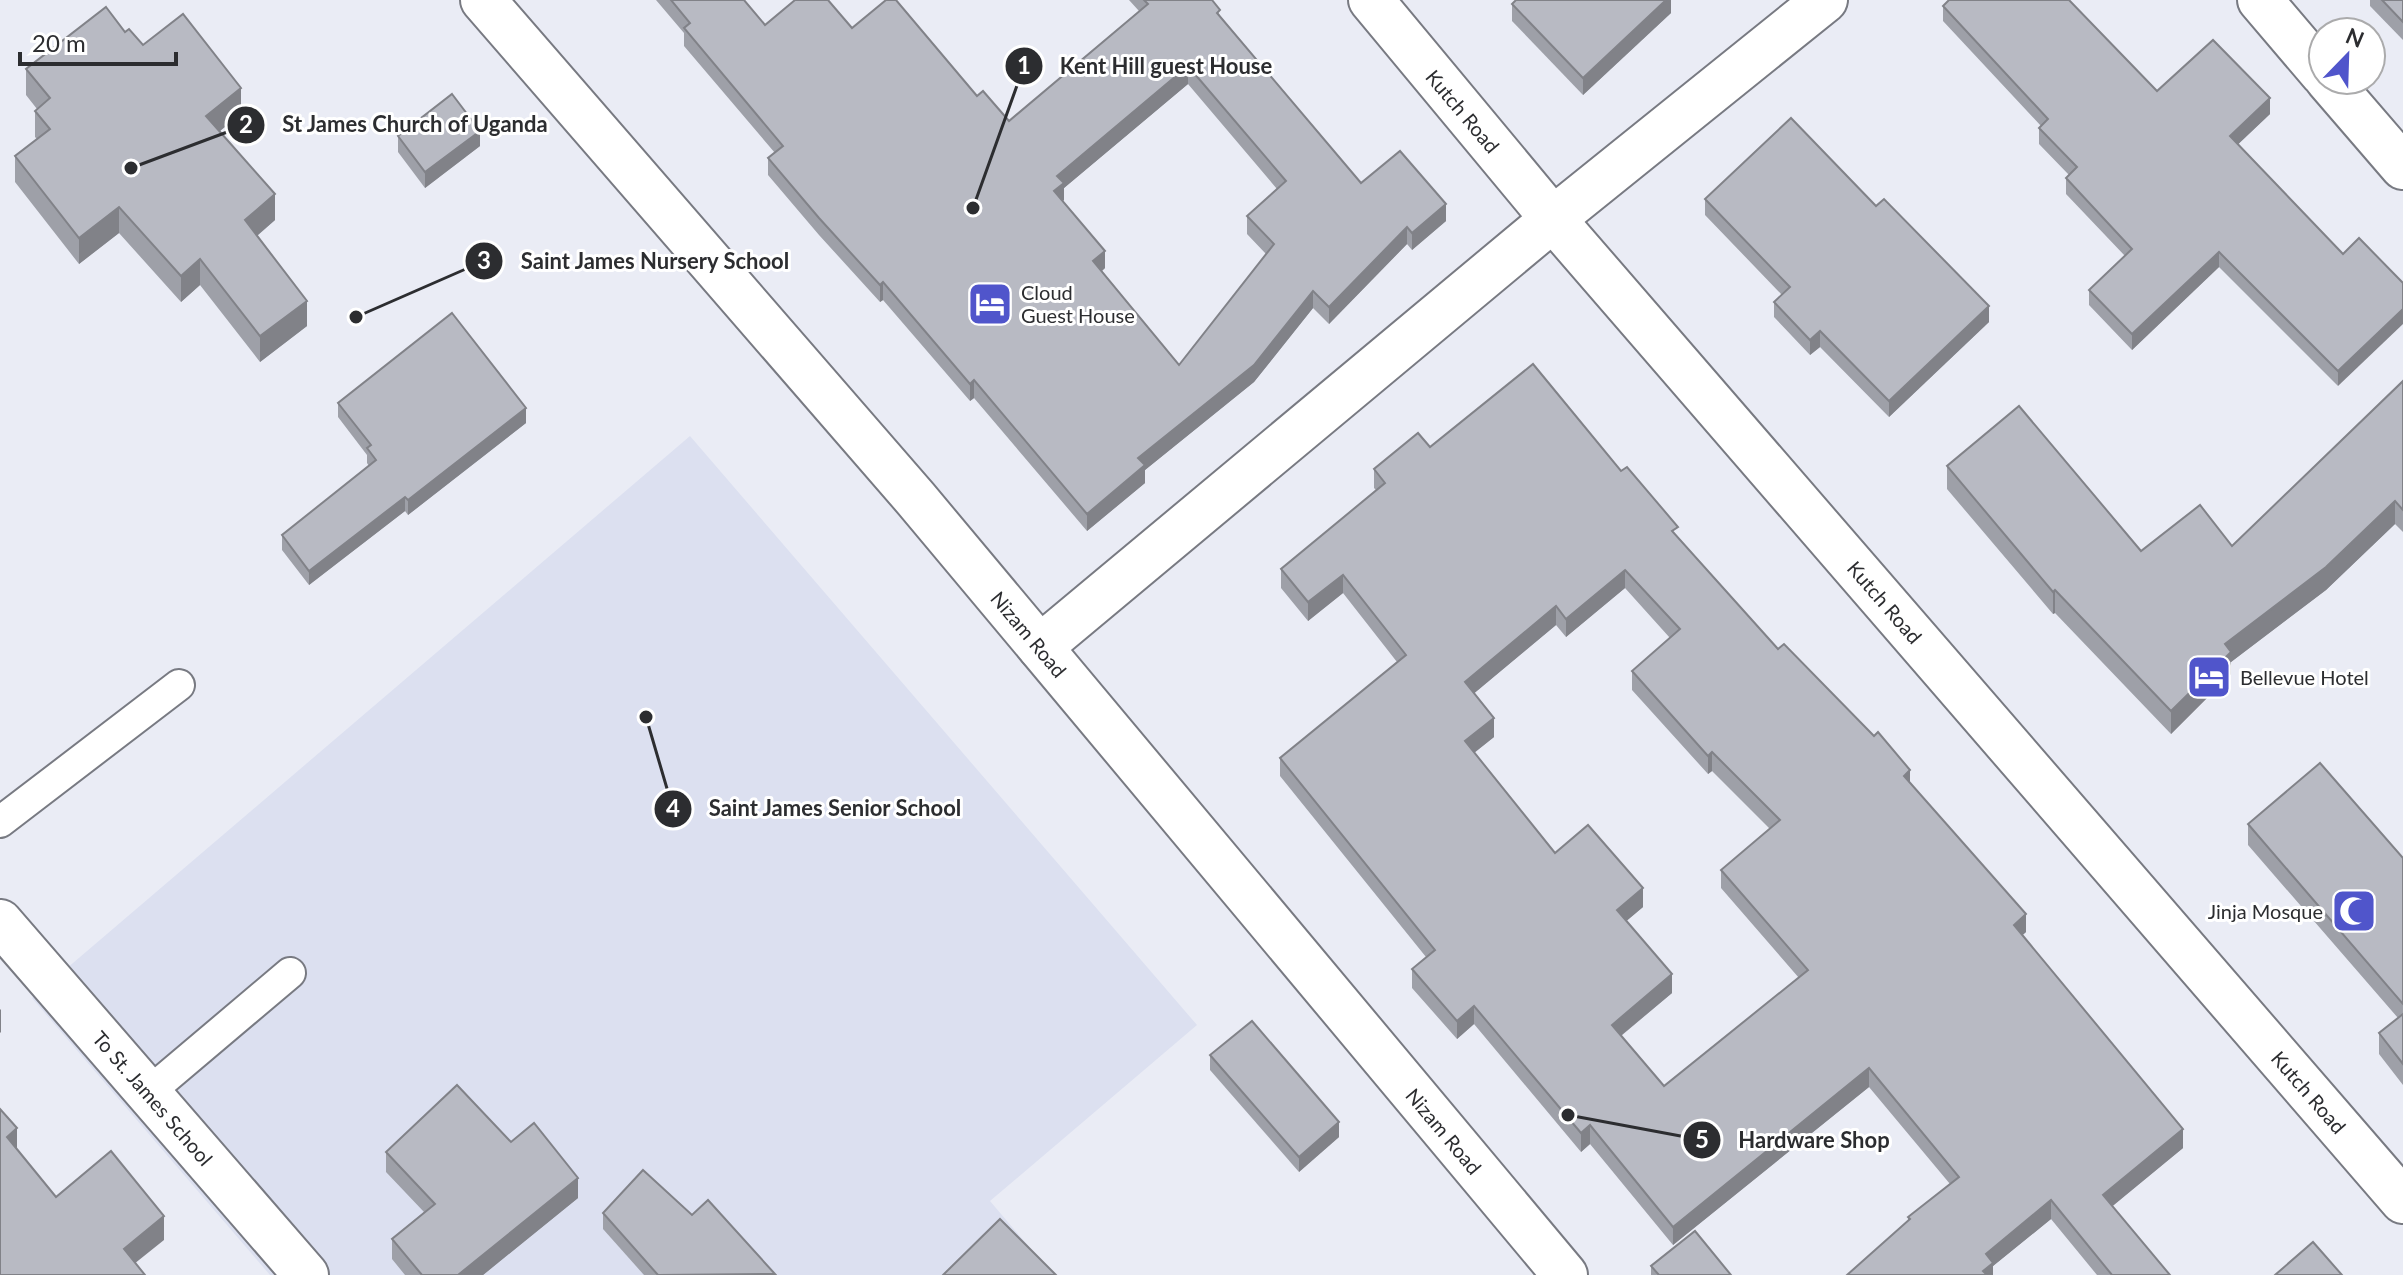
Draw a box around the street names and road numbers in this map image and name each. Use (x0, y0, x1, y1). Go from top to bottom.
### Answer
street label: Kutch Road (1421, 65, 1505, 157)
street label: Kutch Road (1843, 556, 1927, 648)
street label: Nizam Road (986, 586, 1072, 682)
street label: To St. James School (88, 1026, 218, 1170)
street label: Kutch Road (2267, 1046, 2351, 1138)
street label: Nizam Road (1401, 1083, 1487, 1179)

